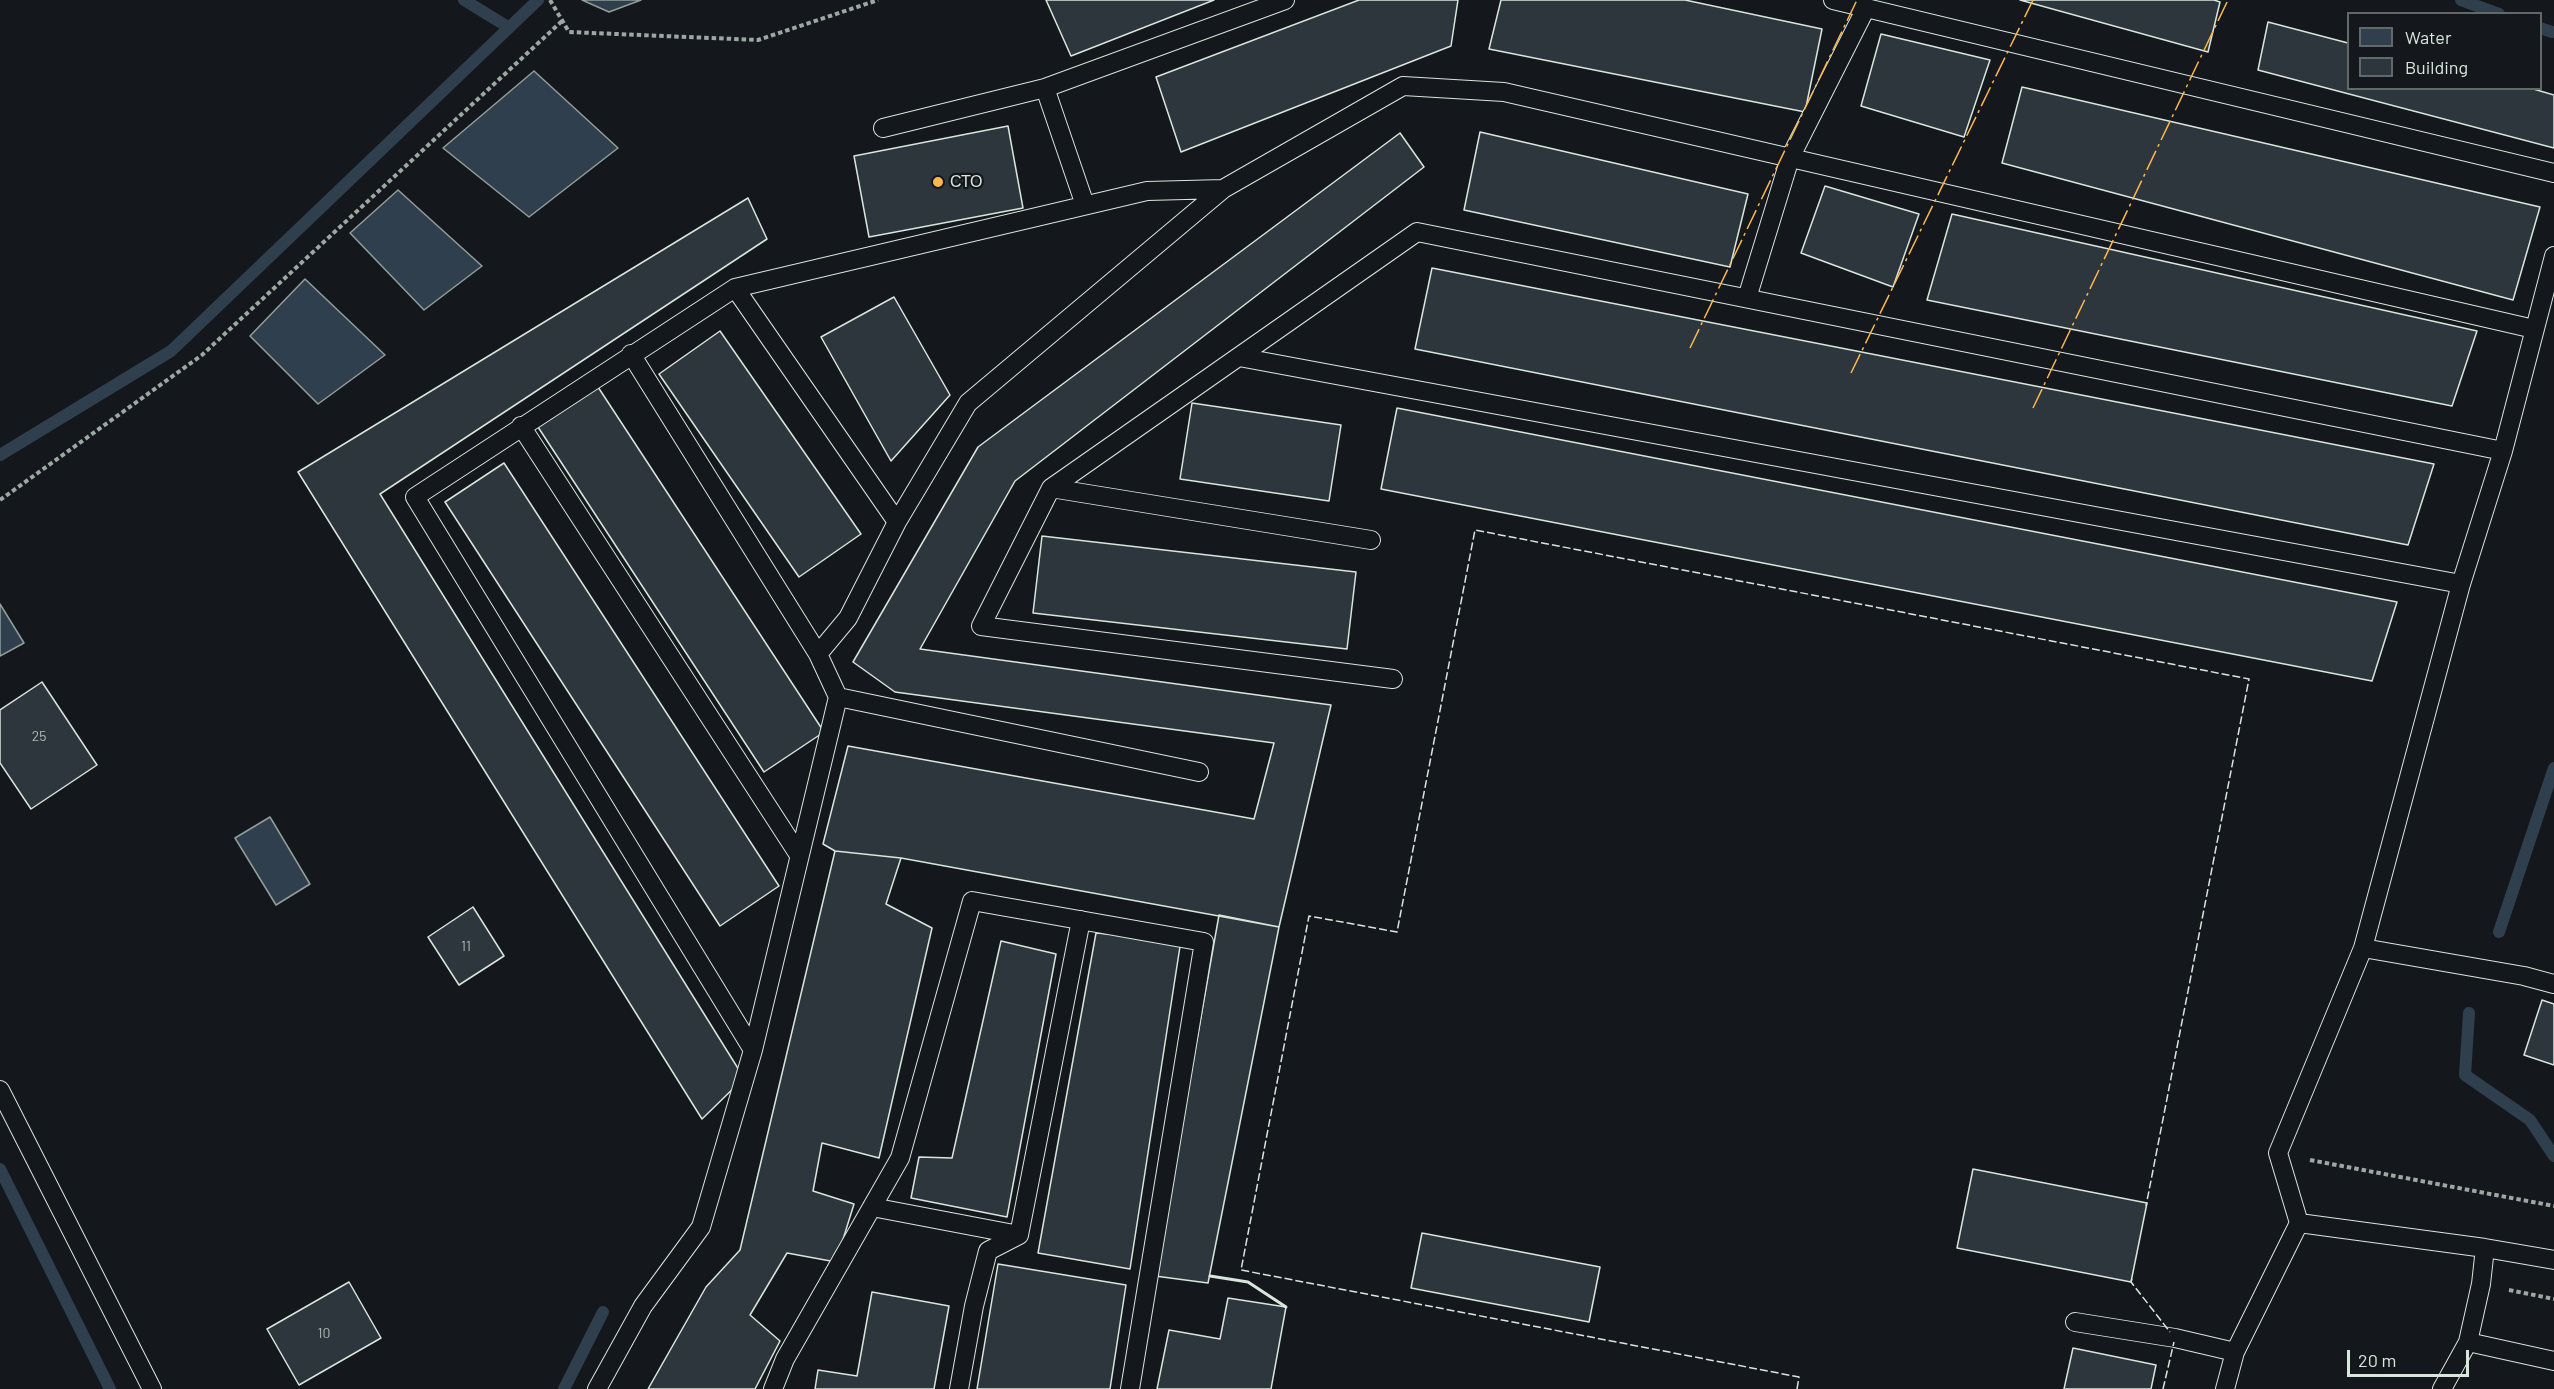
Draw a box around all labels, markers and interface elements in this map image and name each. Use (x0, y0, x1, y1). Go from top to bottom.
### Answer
legend (2347, 12, 2542, 90)
text: Water (2405, 26, 2452, 48)
text: Building (2405, 56, 2468, 78)
place label: СТО (950, 172, 983, 192)
marker: СТО (931, 175, 945, 189)
house number: 25 (32, 728, 46, 744)
house number: 11 (461, 938, 471, 954)
house number: 10 (318, 1325, 330, 1341)
scale bar (2350, 1338, 2472, 1376)
text: 20 m (2358, 1349, 2396, 1371)

